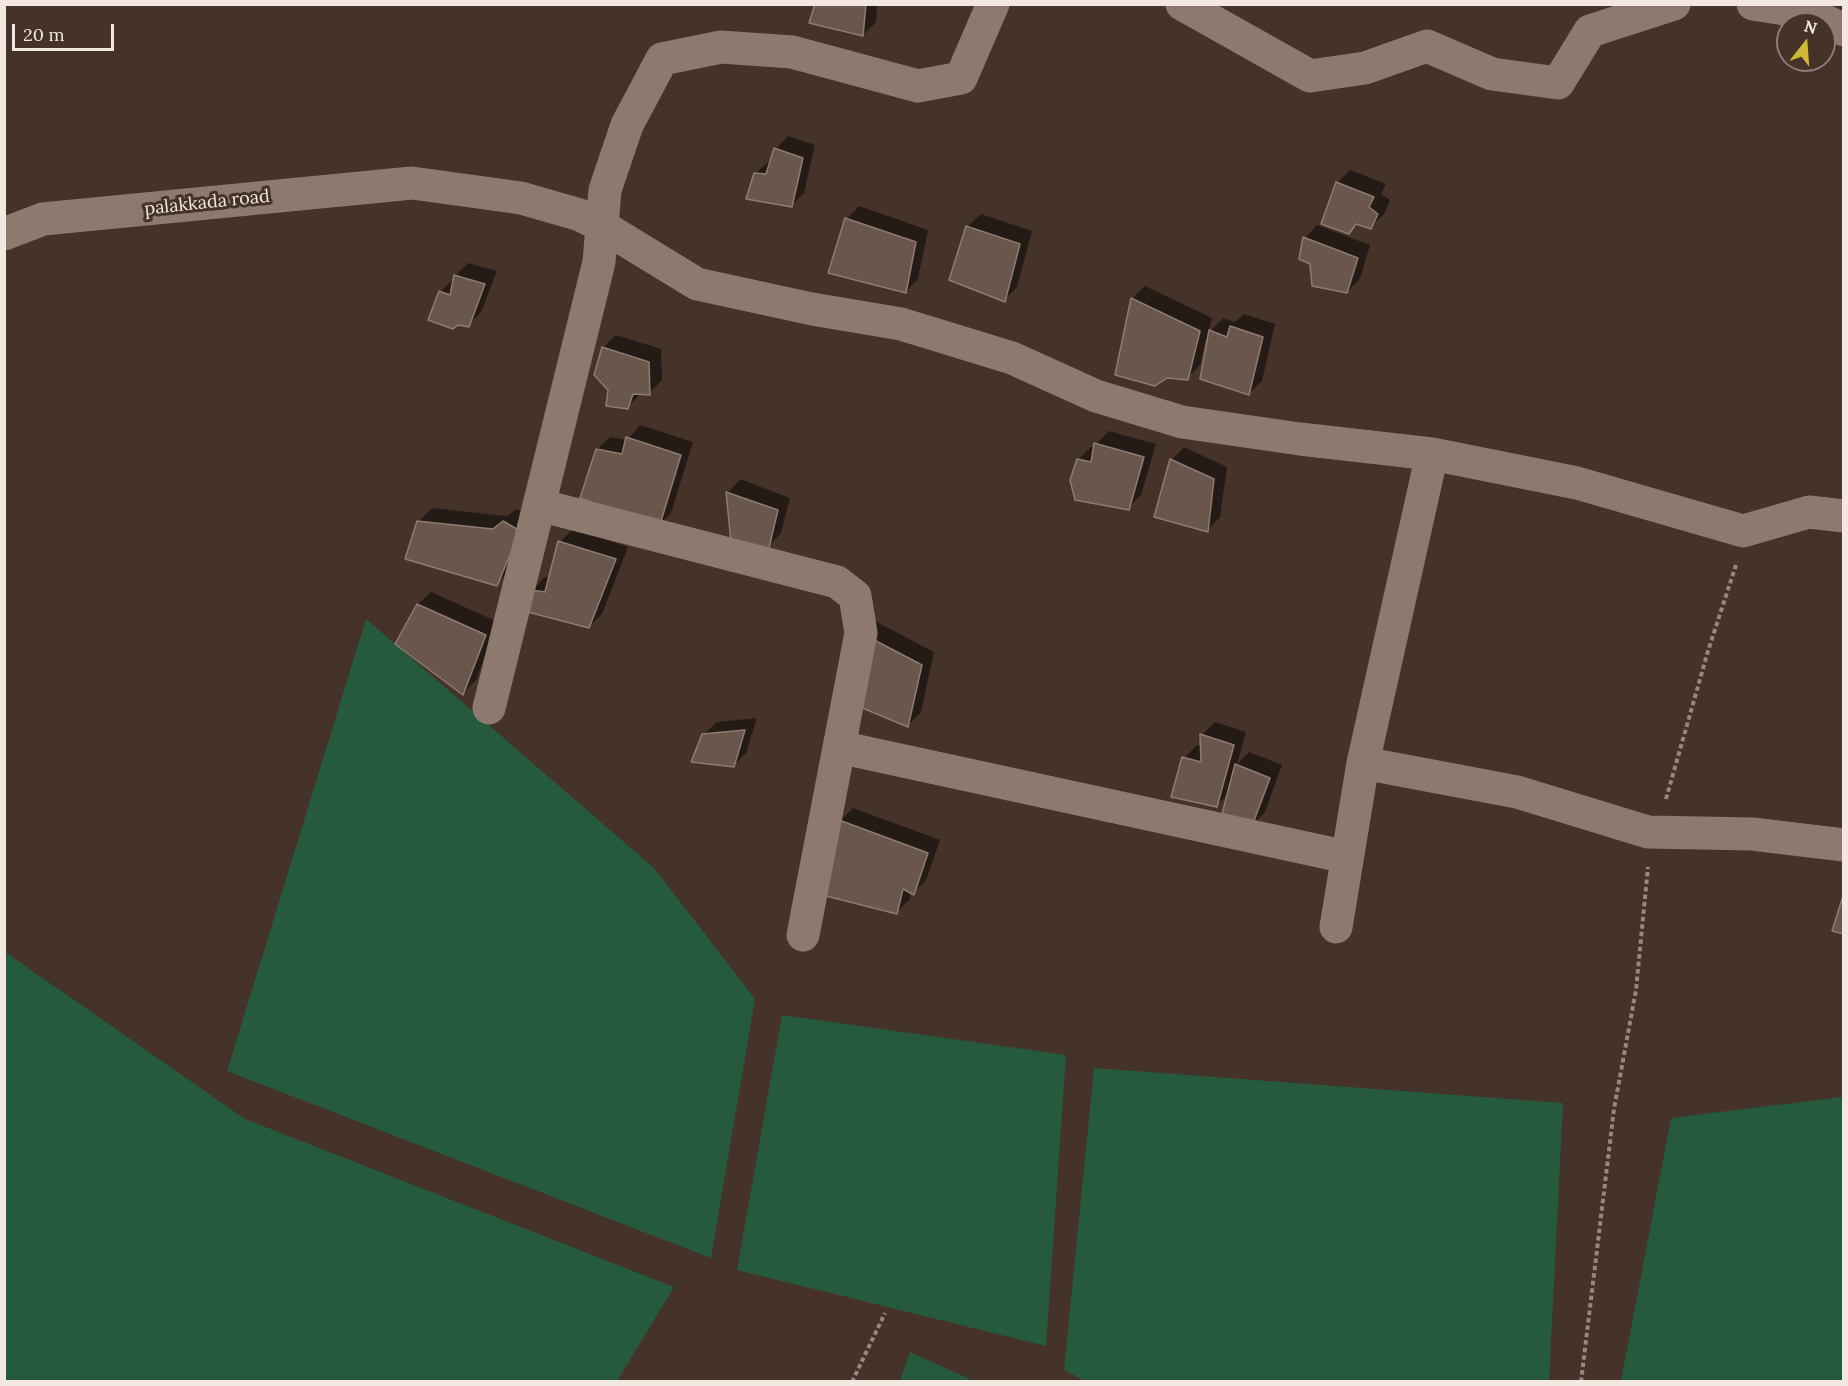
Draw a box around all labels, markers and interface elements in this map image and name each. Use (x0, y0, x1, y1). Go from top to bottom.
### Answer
scale bar (15, 12, 117, 50)
north arrow (1776, 12, 1836, 72)
text: N (1802, 15, 1820, 38)
text: 20 m (23, 23, 65, 46)
street label: palakkada road (143, 186, 271, 220)

